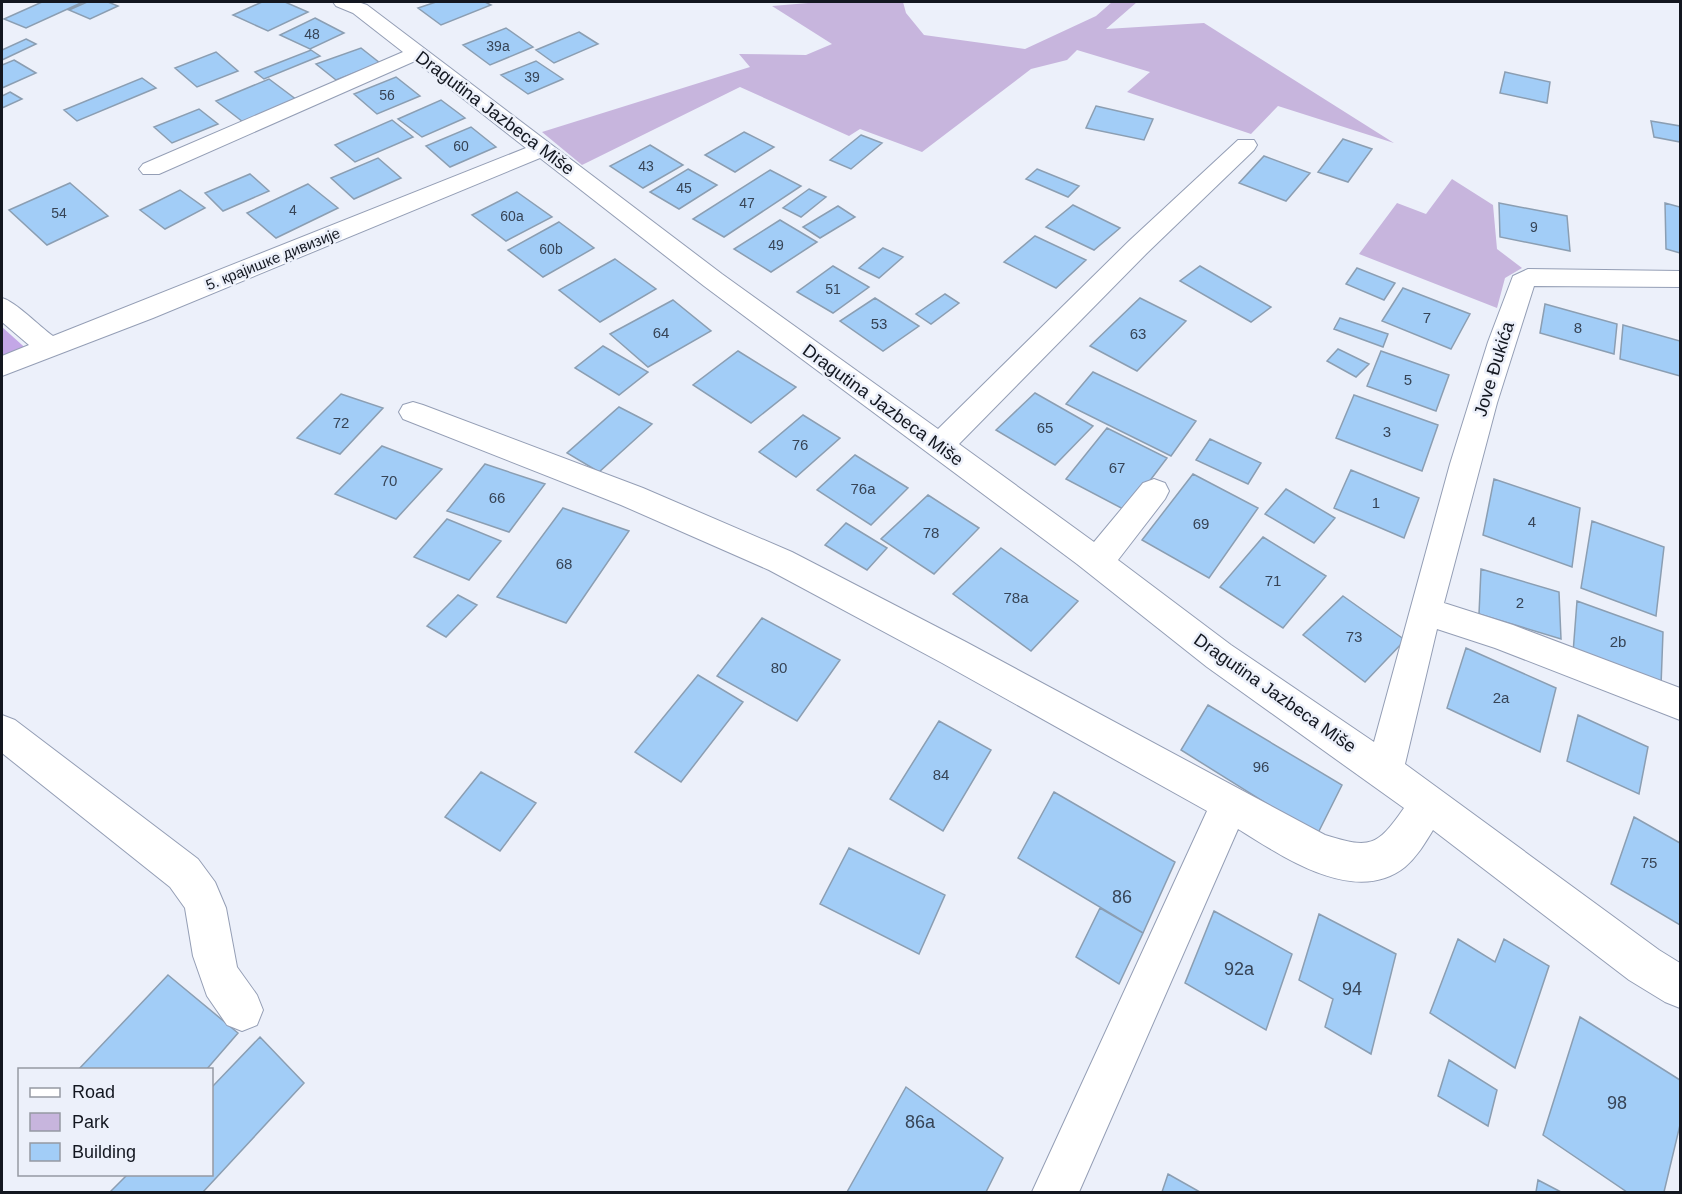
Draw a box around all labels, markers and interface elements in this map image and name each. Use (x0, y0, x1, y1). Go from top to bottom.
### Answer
house number: 48 (304, 26, 320, 42)
house number: 39a (486, 38, 510, 54)
street label: Dragutina Jazbeca Miše (412, 47, 578, 179)
house number: 39 (524, 69, 540, 85)
house number: 56 (379, 87, 395, 103)
house number: 60 (453, 138, 469, 154)
house number: 43 (638, 158, 654, 174)
house number: 45 (676, 180, 692, 196)
house number: 47 (739, 195, 755, 211)
house number: 4 (289, 202, 297, 218)
house number: 54 (51, 205, 67, 221)
house number: 60a (500, 208, 524, 224)
house number: 9 (1530, 219, 1538, 235)
street label: 5. крајишке дивизије (203, 224, 342, 293)
house number: 49 (768, 237, 784, 253)
house number: 60b (539, 241, 563, 257)
house number: 51 (825, 281, 841, 297)
house number: 7 (1423, 309, 1431, 326)
house number: 53 (871, 315, 887, 332)
street label: Jove Đukića (1470, 318, 1518, 419)
house number: 8 (1574, 319, 1582, 336)
house number: 64 (653, 324, 669, 341)
house number: 63 (1130, 325, 1146, 342)
street label: Dragutina Jazbeca Miše (799, 340, 967, 470)
house number: 5 (1404, 371, 1412, 388)
house number: 72 (333, 414, 349, 431)
house number: 65 (1037, 419, 1053, 436)
house number: 3 (1383, 423, 1391, 440)
house number: 76 (792, 436, 808, 453)
house number: 67 (1109, 459, 1125, 476)
house number: 70 (381, 472, 397, 489)
house number: 76a (850, 480, 876, 497)
house number: 66 (489, 489, 505, 506)
house number: 1 (1372, 494, 1380, 511)
house number: 4 (1528, 513, 1536, 530)
house number: 69 (1193, 515, 1209, 532)
house number: 78 (923, 524, 939, 541)
house number: 68 (556, 555, 572, 572)
house number: 71 (1265, 572, 1281, 589)
house number: 78a (1003, 589, 1029, 606)
house number: 2 (1516, 594, 1524, 611)
house number: 73 (1346, 628, 1362, 645)
street label: Dragutina Jazbeca Miše (1190, 629, 1360, 757)
house number: 2b (1610, 633, 1626, 650)
house number: 80 (771, 659, 787, 676)
house number: 2a (1493, 689, 1510, 706)
house number: 96 (1253, 758, 1269, 775)
house number: 84 (933, 766, 949, 783)
house number: 75 (1641, 854, 1657, 871)
house number: 86 (1112, 887, 1132, 907)
house number: 92a (1224, 959, 1255, 979)
house number: 94 (1342, 979, 1362, 999)
legend (18, 1068, 213, 1176)
text: Road (72, 1082, 115, 1102)
house number: 98 (1607, 1093, 1627, 1113)
text: Park (72, 1112, 110, 1132)
house number: 86a (905, 1112, 936, 1132)
text: Building (72, 1142, 136, 1162)

